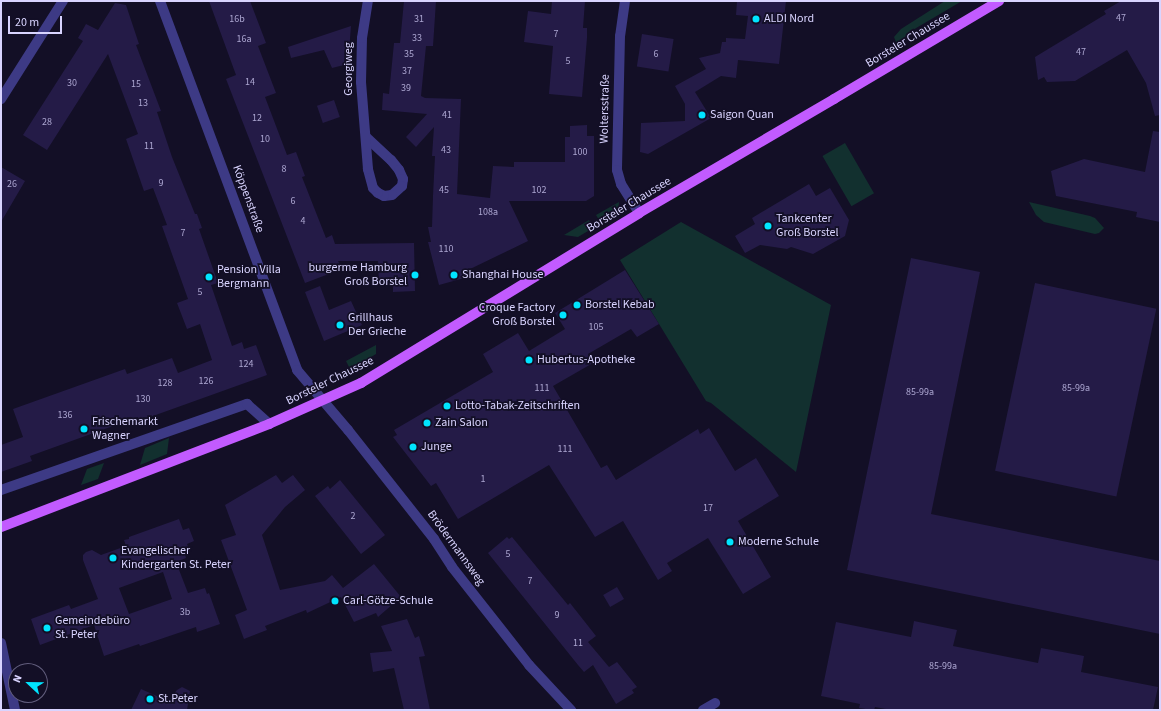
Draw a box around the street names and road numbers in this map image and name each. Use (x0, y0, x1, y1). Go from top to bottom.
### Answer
street label: Borsteler Chaussee (863, 9, 953, 71)
street label: Georgiweg (342, 42, 356, 96)
street label: Woltersstraße (597, 74, 613, 144)
street label: Köppenstraße (229, 163, 267, 235)
street label: Borsteler Chaussee (584, 174, 674, 236)
street label: Borsteler Chaussee (284, 354, 376, 408)
street label: Brödermannsweg (424, 508, 488, 588)

